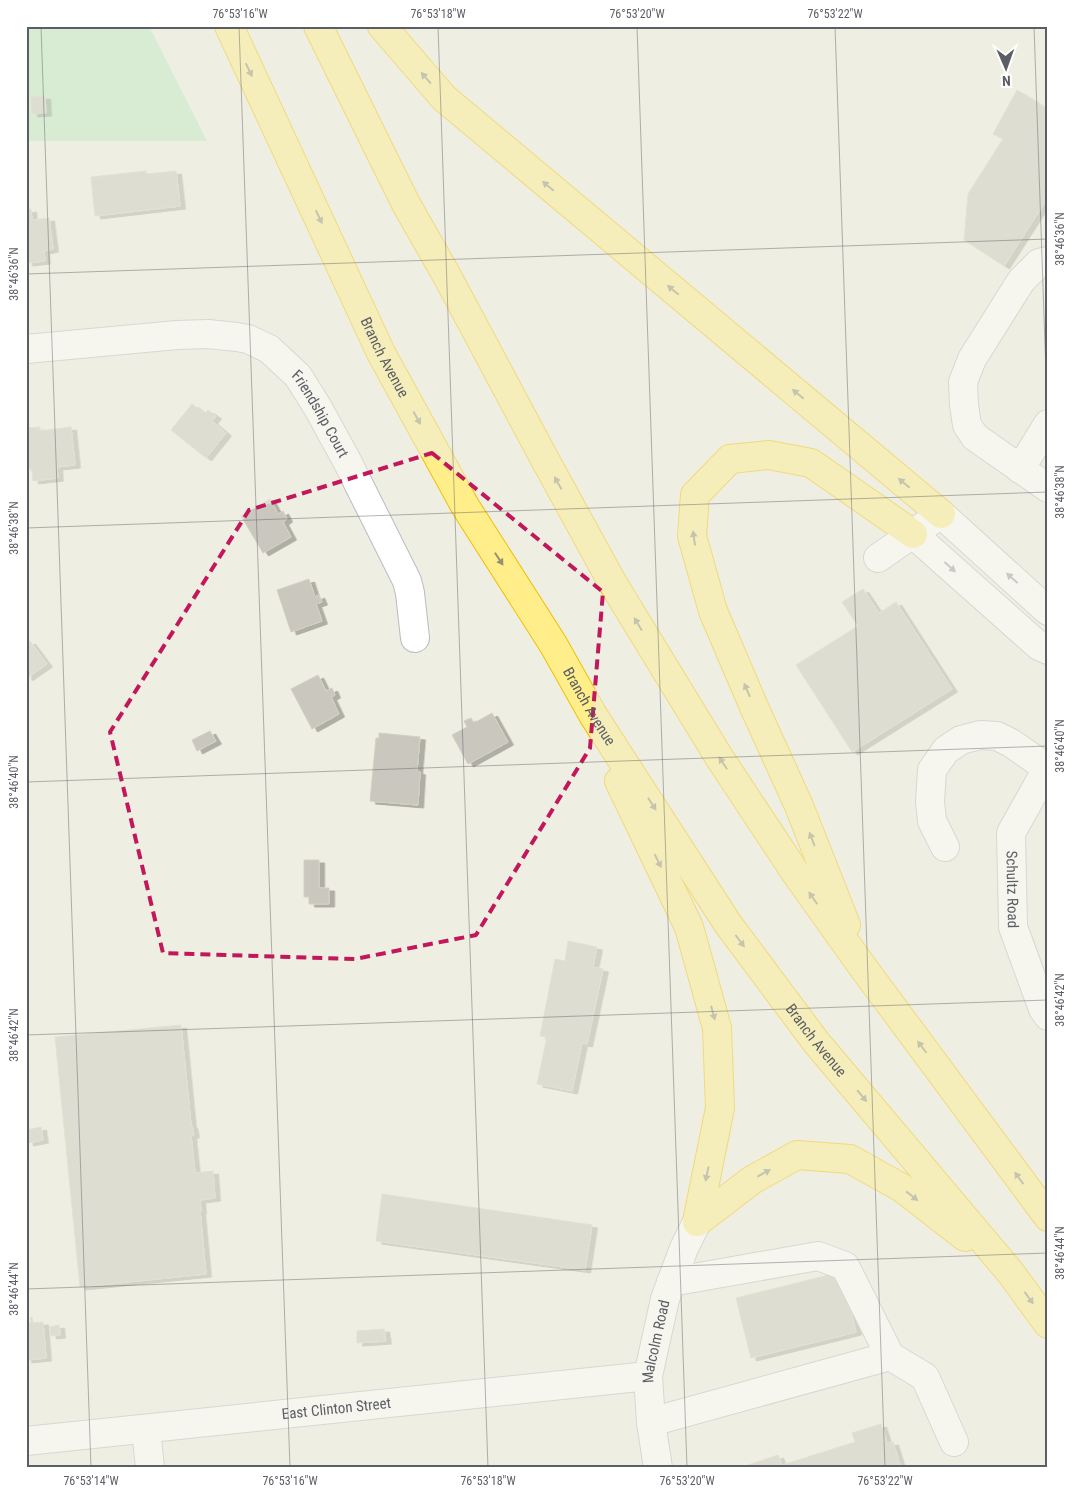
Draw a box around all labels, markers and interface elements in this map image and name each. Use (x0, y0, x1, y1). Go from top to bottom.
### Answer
text: 76°53'16"W (212, 7, 268, 21)
text: 76°53'18"W (410, 7, 466, 21)
text: 76°53'20"W (609, 7, 665, 21)
text: 76°53'22"W (807, 7, 863, 21)
north arrow (982, 42, 1032, 92)
one-way arrow (246, 63, 254, 77)
one-way arrow (421, 72, 432, 85)
text: N (1002, 73, 1011, 89)
one-way arrow (542, 180, 555, 191)
one-way arrow (315, 210, 323, 224)
text: 38°46'36"N (1053, 212, 1067, 266)
text: 38°46'36"N (7, 247, 21, 301)
one-way arrow (667, 284, 680, 295)
street label: Branch Avenue (357, 314, 413, 401)
street label: Friendship Court (288, 366, 352, 461)
one-way arrow (792, 388, 804, 400)
one-way arrow (413, 411, 421, 426)
text: 38°46'38"N (1053, 465, 1067, 519)
one-way arrow (553, 476, 562, 490)
one-way arrow (898, 478, 910, 489)
text: 38°46'38"N (7, 501, 21, 555)
one-way arrow (689, 529, 697, 545)
one-way arrow (494, 552, 503, 565)
one-way arrow (943, 561, 955, 573)
one-way arrow (1006, 572, 1018, 584)
one-way arrow (633, 618, 643, 631)
street label: Branch Avenue (559, 664, 619, 749)
one-way arrow (743, 683, 750, 698)
text: 38°46'40"N (1053, 719, 1067, 773)
text: 38°46'40"N (7, 755, 21, 809)
one-way arrow (718, 756, 728, 770)
one-way arrow (647, 798, 656, 811)
one-way arrow (808, 832, 815, 847)
street label: Schultz Road (1002, 850, 1022, 928)
one-way arrow (654, 854, 662, 868)
one-way arrow (808, 891, 818, 905)
one-way arrow (735, 934, 745, 948)
text: 38°46'42"N (1053, 973, 1067, 1027)
street label: Branch Avenue (782, 1000, 850, 1080)
one-way arrow (709, 1006, 717, 1021)
text: 38°46'42"N (7, 1008, 21, 1062)
one-way arrow (917, 1041, 927, 1054)
one-way arrow (856, 1089, 867, 1102)
one-way arrow (702, 1166, 710, 1182)
one-way arrow (757, 1169, 771, 1177)
one-way arrow (1014, 1171, 1024, 1185)
one-way arrow (905, 1190, 918, 1201)
text: 38°46'44"N (1053, 1226, 1067, 1280)
text: 38°46'44"N (7, 1262, 21, 1316)
one-way arrow (1023, 1291, 1034, 1304)
street label: Malcolm Road (639, 1298, 674, 1384)
street label: East Clinton Street (281, 1394, 392, 1423)
text: 76°53'14"W (63, 1474, 119, 1488)
text: 76°53'16"W (262, 1474, 318, 1488)
text: 76°53'18"W (460, 1474, 516, 1488)
text: 76°53'20"W (659, 1474, 715, 1488)
text: 76°53'22"W (857, 1474, 913, 1488)

